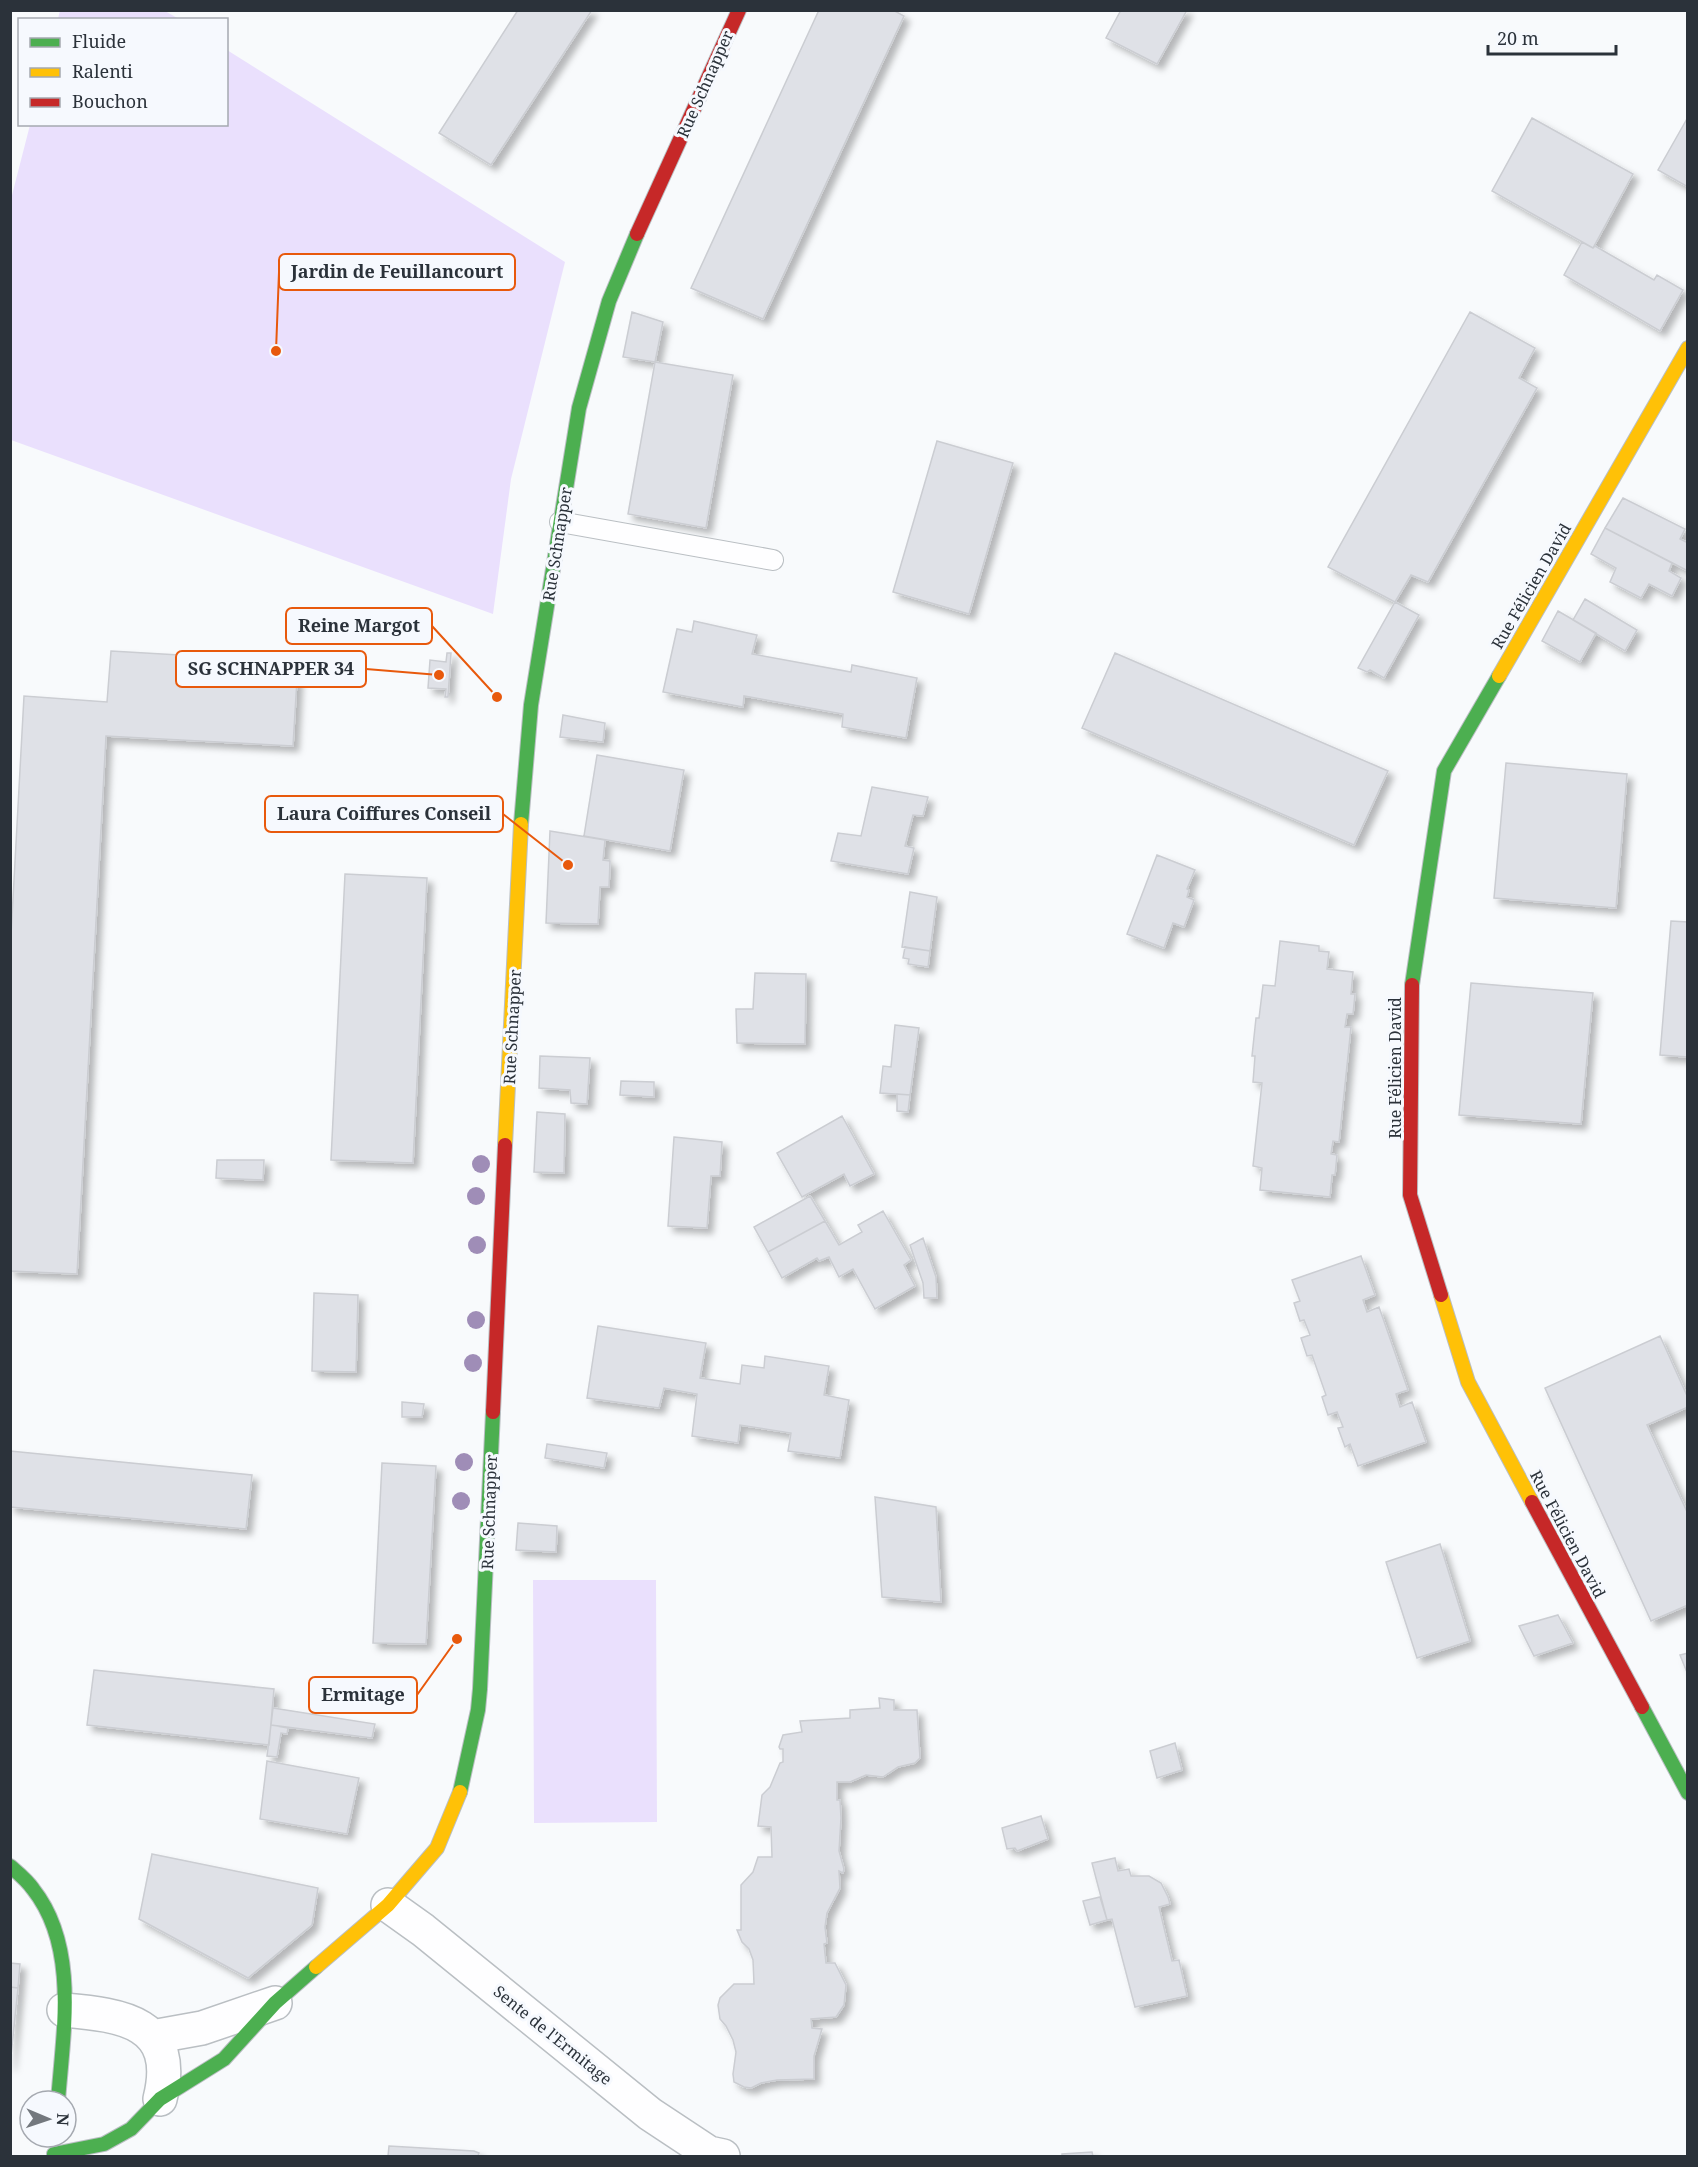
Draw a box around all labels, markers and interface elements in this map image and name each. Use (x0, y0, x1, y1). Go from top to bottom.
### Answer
legend (18, 18, 228, 126)
scale bar (1488, 18, 1616, 56)
street label: Rue Schnapper (672, 26, 739, 141)
text: 20 m (1497, 26, 1539, 50)
text: Fluide (72, 29, 126, 53)
text: Ralenti (72, 59, 133, 83)
text: Bouchon (72, 89, 148, 113)
callout: Jardin de Feuillancourt (279, 254, 515, 290)
text: Jardin de Feuillancourt (290, 259, 503, 283)
street label: Rue Schnapper (537, 485, 577, 603)
street label: Rue Félicien David (1486, 519, 1576, 653)
callout: Reine Margot (286, 608, 432, 644)
text: Reine Margot (298, 613, 420, 637)
callout: SG SCHNAPPER 34 (176, 651, 366, 687)
text: SG SCHNAPPER 34 (188, 656, 354, 680)
callout: Laura Coiffures Conseil (265, 796, 503, 832)
text: Laura Coiffures Conseil (277, 801, 492, 825)
street label: Rue Schnapper (498, 968, 526, 1085)
street label: Rue Félicien David (1384, 997, 1406, 1139)
street label: Rue Schnapper (476, 1454, 502, 1570)
street label: Rue Félicien David (1525, 1466, 1611, 1602)
callout: Ermitage (309, 1677, 417, 1713)
text: Ermitage (321, 1682, 405, 1706)
street label: Sente de l'Ermitage (489, 1980, 617, 2090)
north arrow (18, 2089, 78, 2149)
text: N (52, 2113, 74, 2127)

